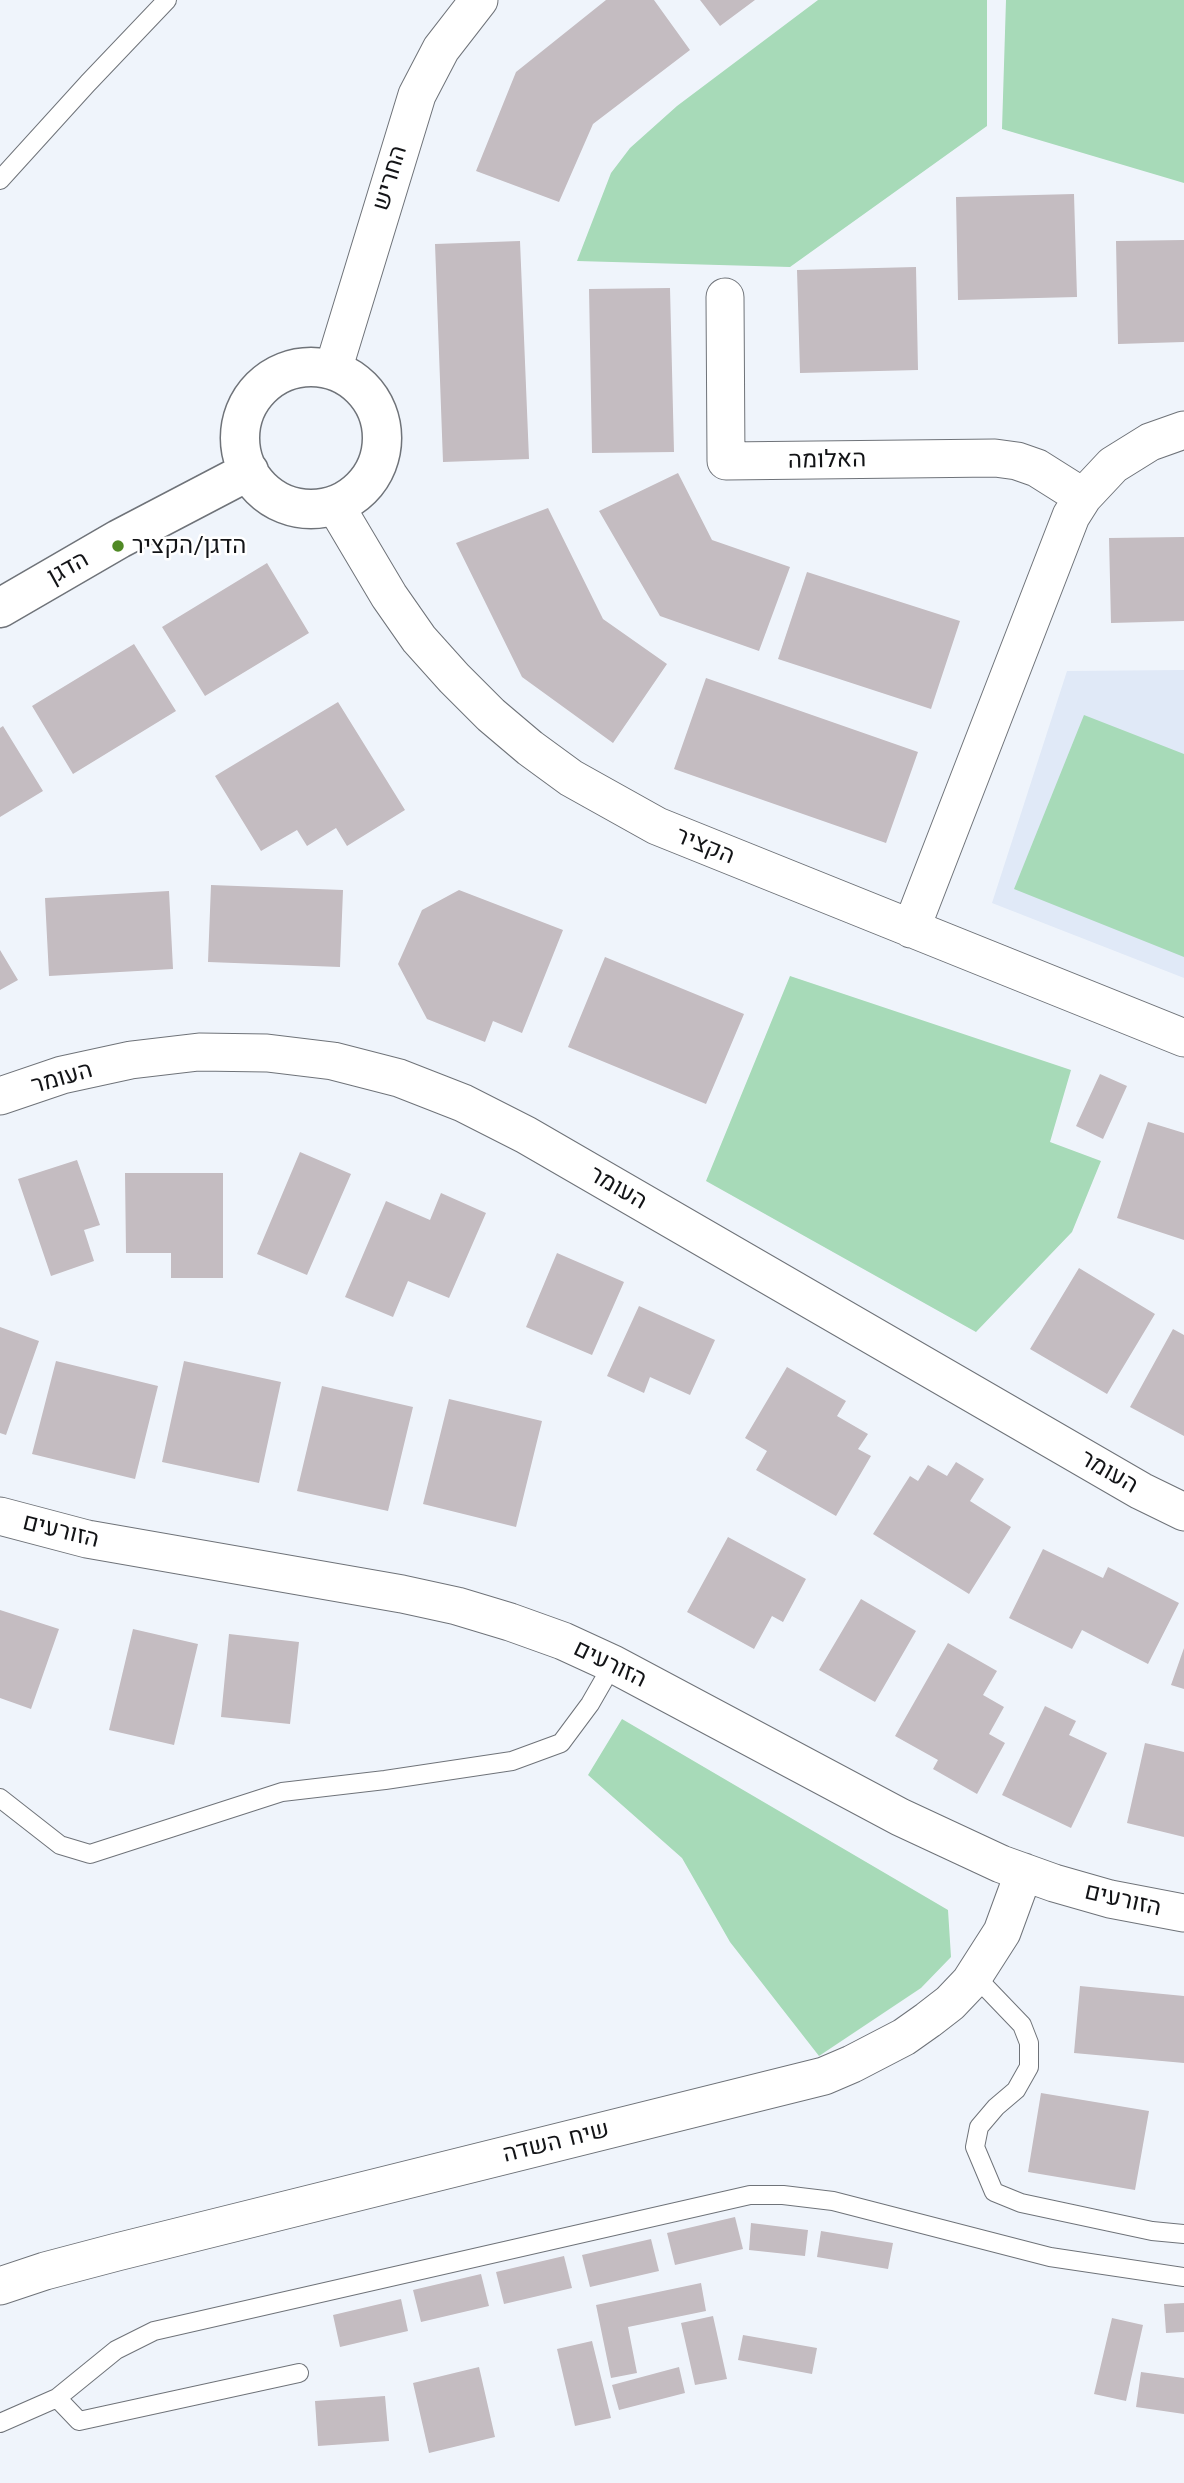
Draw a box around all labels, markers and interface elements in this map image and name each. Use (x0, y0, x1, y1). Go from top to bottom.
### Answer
street label: החריש (366, 142, 414, 214)
street label: האלומה (788, 445, 866, 475)
place label: הדגן/הקציר (132, 532, 246, 560)
marker: הדגן/הקציר (110, 538, 126, 554)
street label: הדגן (42, 545, 94, 591)
street label: הקציר (671, 821, 739, 871)
street label: העומר (28, 1056, 96, 1100)
street label: העומר (584, 1160, 652, 1216)
street label: העומר (1075, 1444, 1143, 1500)
street label: הזורעים (20, 1508, 102, 1554)
street label: הזורעים (569, 1634, 651, 1694)
street label: הזורעים (1082, 1877, 1164, 1923)
street label: שיח השדה (500, 2115, 612, 2169)

